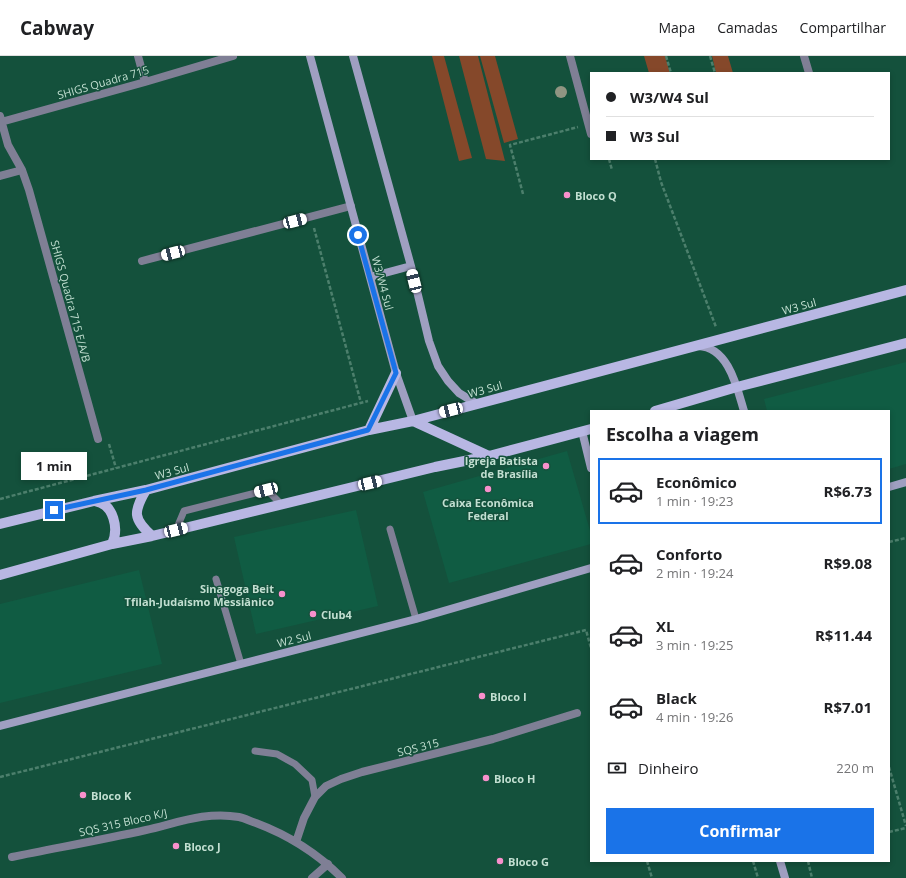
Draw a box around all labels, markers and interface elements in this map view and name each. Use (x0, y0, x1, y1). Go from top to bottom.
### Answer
text: Cabway (20, 15, 94, 41)
text: Mapa (659, 18, 695, 37)
text: Camadas (717, 18, 778, 37)
text: Compartilhar (800, 18, 886, 37)
street label: SHIGS Quadra 715 (55, 62, 151, 102)
text: W3/W4 Sul (630, 87, 709, 107)
text: W3 Sul (630, 126, 680, 146)
place label: Bloco Q (575, 188, 617, 203)
marker: Bloco Q (562, 190, 572, 200)
car (282, 212, 308, 230)
route start (349, 226, 367, 244)
street label: SHIGS Quadra 715 E/A/B (47, 238, 95, 364)
car (160, 244, 186, 262)
street label: W3/W4 Sul (369, 254, 397, 312)
car (405, 268, 423, 294)
street label: W3 Sul (780, 294, 818, 318)
street label: W3 Sul (466, 377, 504, 401)
car (438, 401, 464, 419)
text: Escolha a viagem (606, 422, 759, 446)
callout: 1 min (21, 452, 87, 480)
place label: Igreja Batista de Brasília (465, 453, 538, 481)
text: 1 min (36, 457, 72, 475)
street label: W3 Sul (153, 459, 191, 483)
marker: Igreja Batista de Brasília (541, 461, 551, 471)
text: Econômico (656, 472, 737, 492)
icon: car (608, 473, 644, 509)
car (357, 474, 383, 492)
car (253, 481, 279, 499)
text: R$6.73 (824, 481, 872, 501)
marker: Caixa Econômica Federal (483, 484, 493, 494)
text: 1 min · 19:23 (656, 492, 733, 510)
place label: Caixa Econômica Federal (442, 495, 534, 523)
route end (45, 501, 63, 519)
car (163, 521, 189, 539)
text: Conforto (656, 544, 722, 564)
icon: car (608, 545, 644, 581)
text: R$9.08 (824, 553, 872, 573)
text: 2 min · 19:24 (656, 564, 733, 582)
place label: Sinagoga Beit Tfilah-Judaísmo Messiânico (125, 581, 274, 609)
marker: Sinagoga Beit Tfilah-Judaísmo Messiânico (277, 589, 287, 599)
place label: Club4 (321, 607, 353, 622)
marker: Club4 (308, 609, 318, 619)
text: XL (656, 616, 674, 636)
icon: car (608, 617, 644, 653)
text: R$11.44 (815, 625, 872, 645)
street label: W2 Sul (275, 628, 313, 650)
text: 3 min · 19:25 (656, 636, 733, 654)
text: Black (656, 688, 697, 708)
place label: Bloco I (490, 689, 527, 704)
icon: car (608, 689, 644, 725)
marker: Bloco I (477, 691, 487, 701)
text: R$7.01 (824, 697, 872, 717)
text: 4 min · 19:26 (656, 708, 733, 726)
street label: SQS 315 (396, 735, 440, 759)
icon: cash (606, 757, 628, 779)
text: Dinheiro (638, 758, 698, 778)
text: 220 m (836, 759, 874, 777)
place label: Bloco H (494, 771, 535, 786)
marker: Bloco H (481, 773, 491, 783)
place label: Bloco K (91, 788, 132, 803)
marker: Bloco K (78, 790, 88, 800)
street label: SQS 315 Bloco K/J (77, 805, 169, 839)
button: Confirmar (606, 808, 874, 854)
place label: Bloco J (184, 839, 221, 854)
marker: Bloco J (171, 841, 181, 851)
place label: Bloco G (508, 854, 549, 869)
marker: Bloco G (495, 856, 505, 866)

